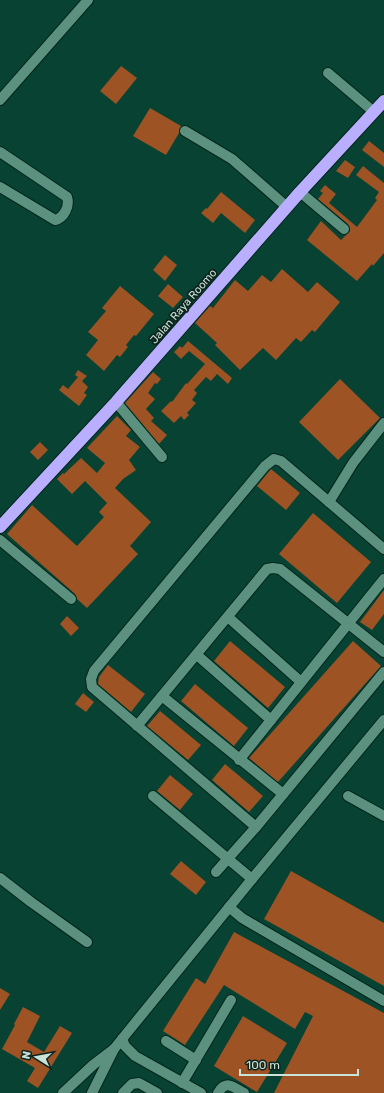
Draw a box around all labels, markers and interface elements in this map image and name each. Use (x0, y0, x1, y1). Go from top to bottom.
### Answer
street label: Jalan Raya Roomo (147, 266, 219, 346)
north arrow (16, 1037, 56, 1077)
text: N (20, 1050, 34, 1060)
scale bar (240, 1051, 358, 1077)
text: 100 m (246, 1058, 280, 1072)

